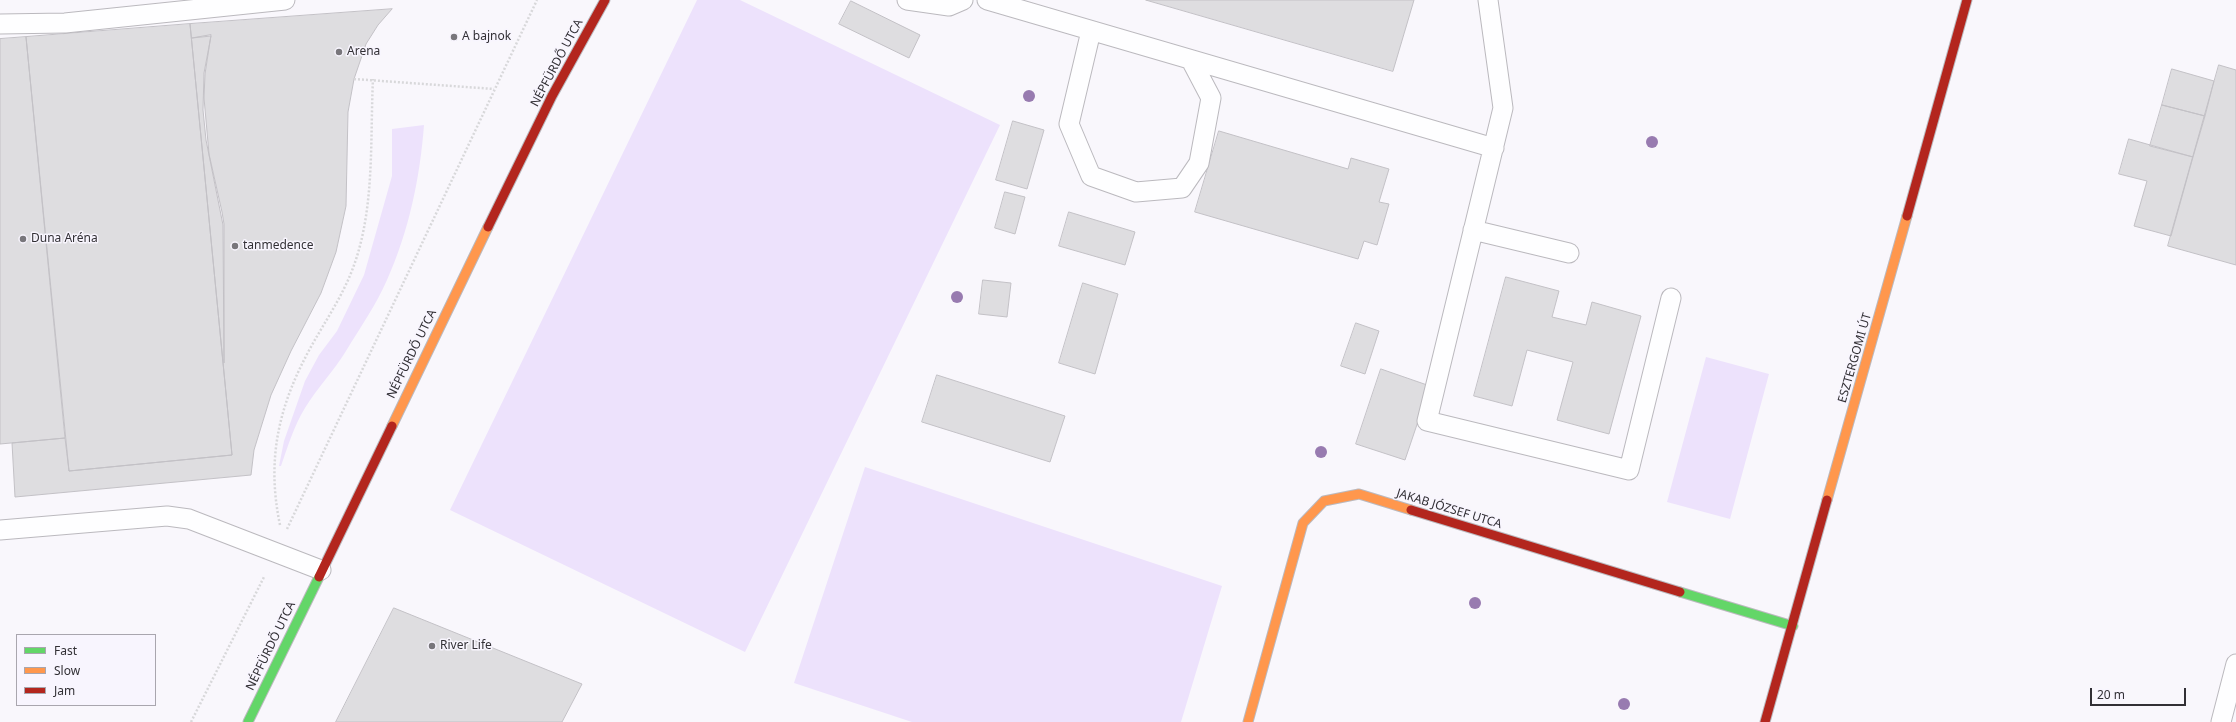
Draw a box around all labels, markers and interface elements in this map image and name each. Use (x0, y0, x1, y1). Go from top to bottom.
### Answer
street label: NÉPFÜRDŐ UTCA (528, 17, 586, 109)
place label: A bajnok (462, 30, 511, 44)
marker: A bajnok (449, 32, 459, 42)
place label: Arena (347, 45, 380, 59)
marker: Arena (334, 47, 344, 57)
place label: Duna Aréna (31, 232, 98, 246)
marker: Duna Aréna (18, 234, 28, 244)
place label: tanmedence (243, 239, 314, 253)
marker: tanmedence (230, 241, 240, 251)
street label: NÉPFÜRDŐ UTCA (384, 307, 440, 401)
street label: ESZTERGOMI ÚT (1835, 312, 1875, 404)
street label: JAKAB JÓZSEF UTCA (1395, 486, 1503, 532)
street label: NÉPFÜRDŐ UTCA (243, 599, 299, 693)
legend (16, 634, 156, 706)
place label: River Life (440, 639, 492, 653)
marker: River Life (427, 641, 437, 651)
text: Fast (54, 642, 77, 659)
text: Slow (54, 662, 80, 679)
scale bar (2092, 680, 2188, 706)
text: Jam (54, 682, 75, 699)
text: 20 m (2097, 686, 2125, 703)

